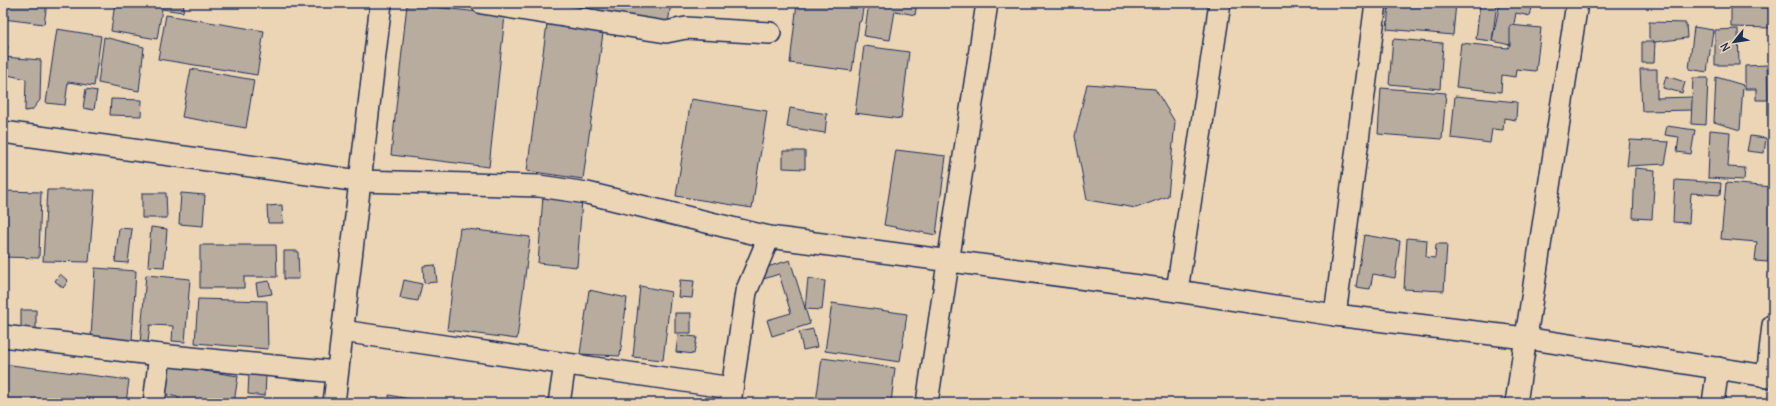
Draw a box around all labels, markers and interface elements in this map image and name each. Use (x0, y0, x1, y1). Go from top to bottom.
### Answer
north arrow (1714, 22, 1754, 62)
text: N (1717, 40, 1733, 54)

